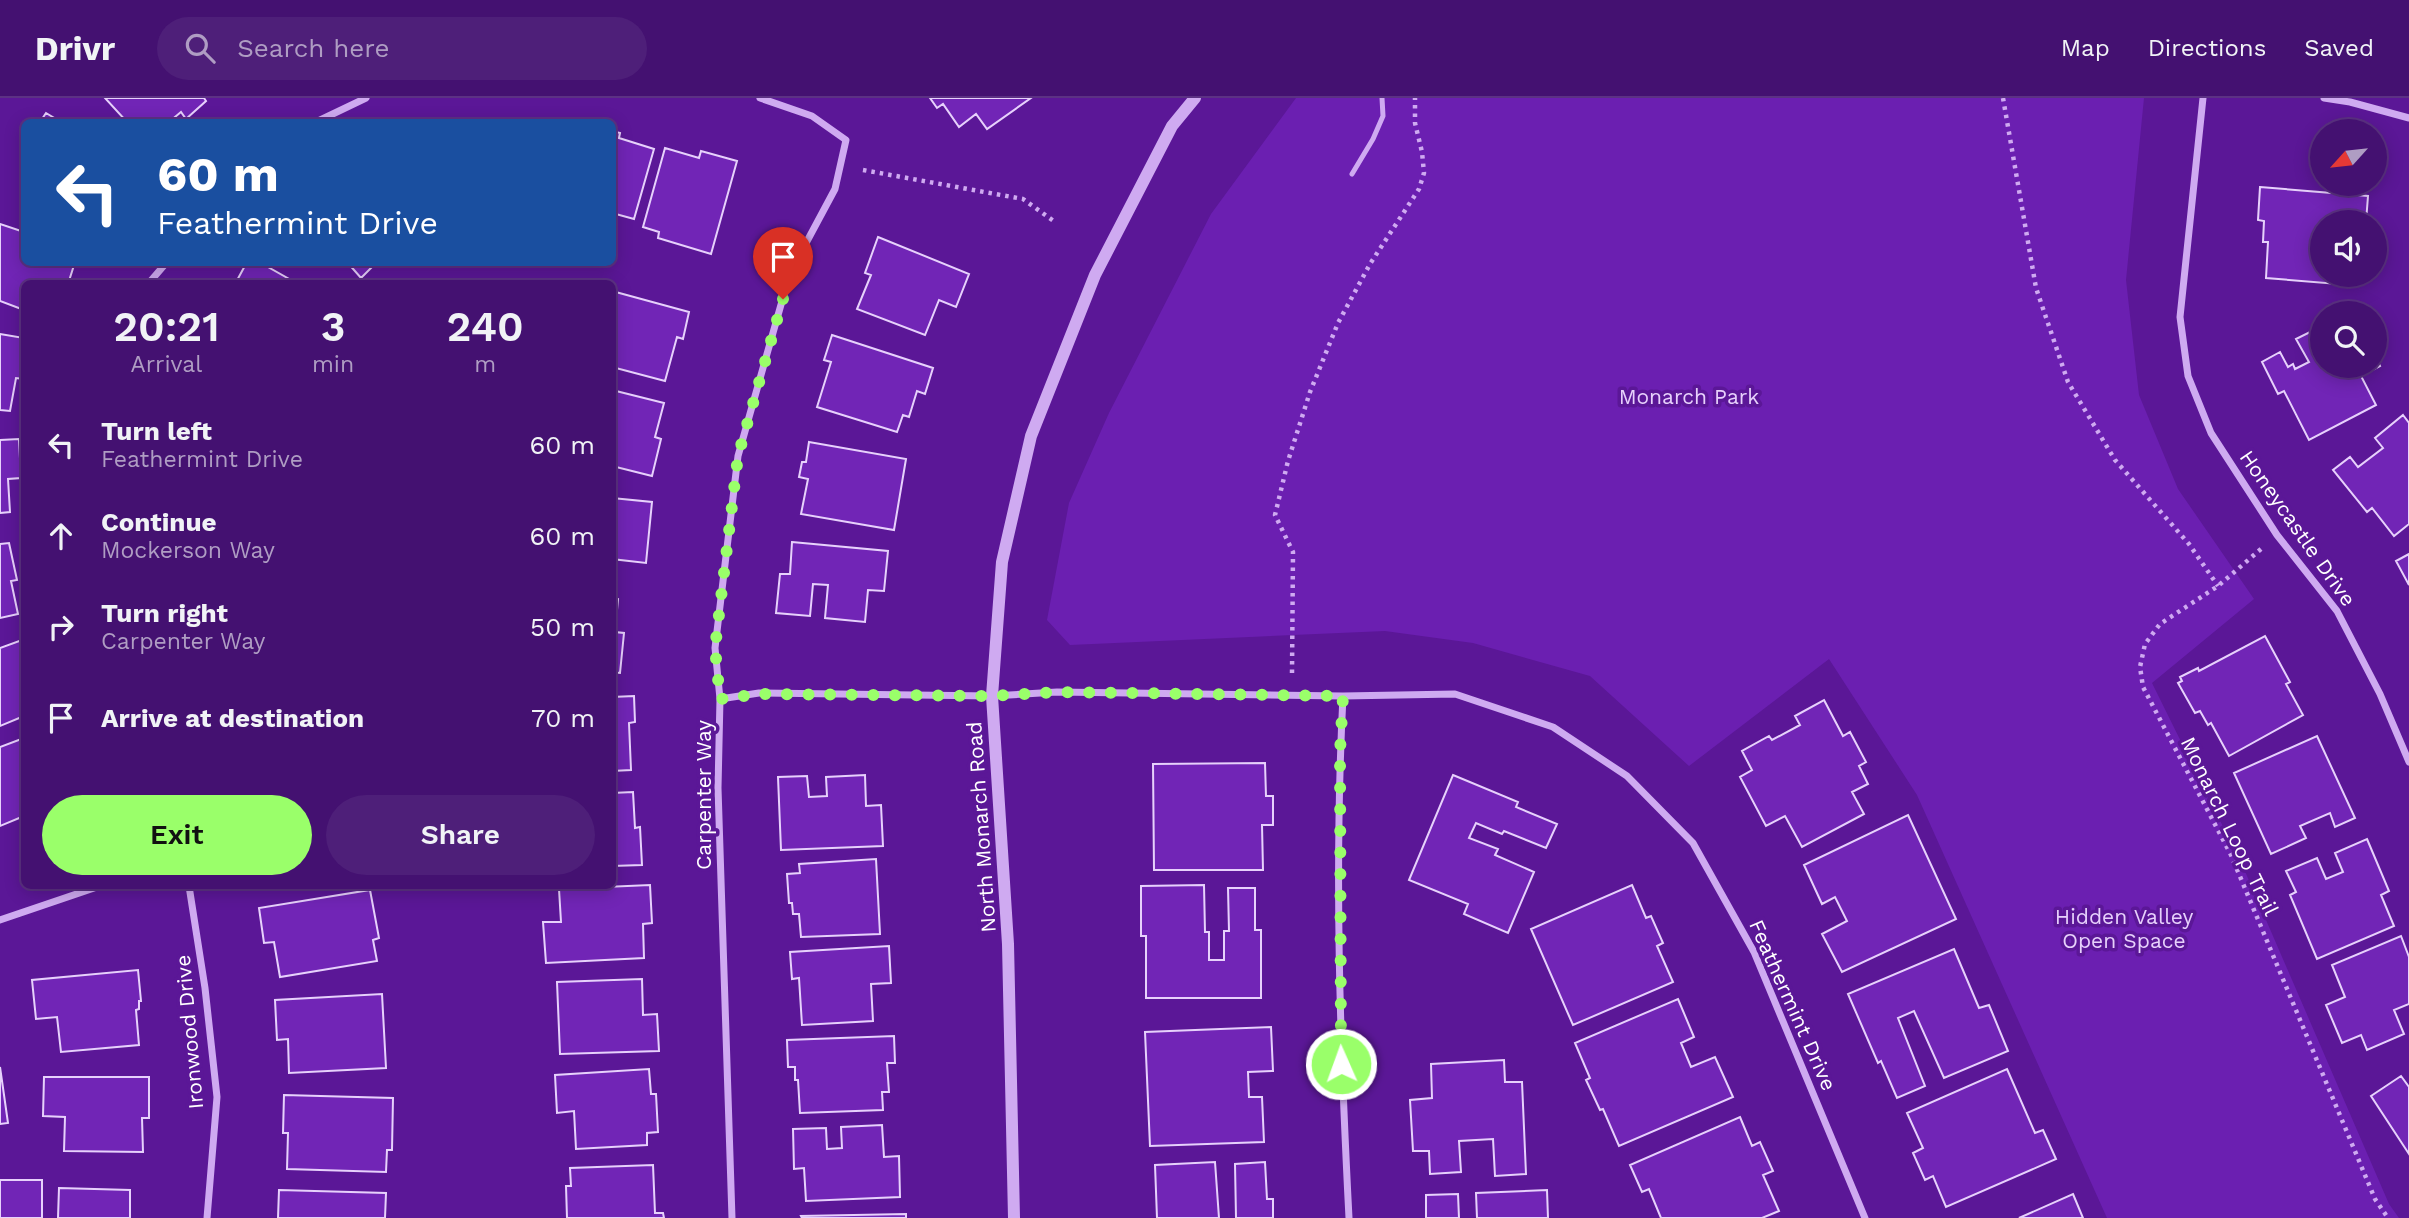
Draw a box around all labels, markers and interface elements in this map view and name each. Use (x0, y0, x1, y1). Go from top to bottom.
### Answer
search box (157, 17, 647, 80)
text: Drivr (35, 29, 115, 68)
icon: search (181, 29, 219, 67)
text: Search here (237, 33, 390, 63)
text: Map (2061, 34, 2110, 62)
text: Directions (2148, 34, 2266, 62)
text: Saved (2304, 34, 2374, 62)
north arrow (2310, 119, 2387, 196)
map controls (2310, 119, 2387, 378)
text: 60 m (157, 145, 279, 203)
icon: left (42, 147, 133, 238)
text: Feathermint Drive (157, 204, 438, 242)
button: sound (2310, 210, 2387, 287)
pin (753, 227, 813, 299)
icon: arrive (764, 238, 802, 276)
button: search (2310, 301, 2387, 378)
text: 20:21 (113, 302, 220, 351)
text: 3 (321, 302, 345, 351)
text: 240 (446, 302, 524, 351)
text: Arrival (131, 351, 202, 378)
text: min (312, 351, 354, 378)
text: m (474, 351, 496, 378)
park label: Monarch Park (1619, 384, 1759, 409)
text: Turn left (101, 416, 212, 446)
icon: left (42, 426, 80, 464)
text: 60 m (529, 430, 595, 460)
street label: Honeycastle Drive (2235, 445, 2361, 611)
text: Feathermint Drive (101, 446, 303, 473)
text: Continue (101, 507, 217, 537)
icon: ahead (42, 517, 80, 555)
text: 60 m (529, 521, 595, 551)
text: Mockerson Way (101, 537, 275, 564)
text: Turn right (101, 598, 228, 628)
icon: right (42, 608, 80, 646)
text: 50 m (530, 612, 595, 642)
text: Carpenter Way (101, 628, 265, 655)
icon: arrive (42, 699, 80, 737)
text: Arrive at destination (101, 703, 364, 733)
text: 70 m (531, 703, 595, 733)
street label: Carpenter Way (691, 720, 716, 870)
street label: North Monarch Road (961, 721, 1001, 933)
street label: Monarch Loop Trail (2176, 732, 2284, 920)
button: Exit (42, 795, 312, 875)
button: Share (326, 795, 595, 875)
park label: Hidden Valley Open Space (2055, 904, 2193, 953)
street label: Feathermint Drive (1744, 916, 1842, 1094)
street label: Ironwood Drive (170, 954, 208, 1110)
position arrow (1304, 1027, 1378, 1101)

